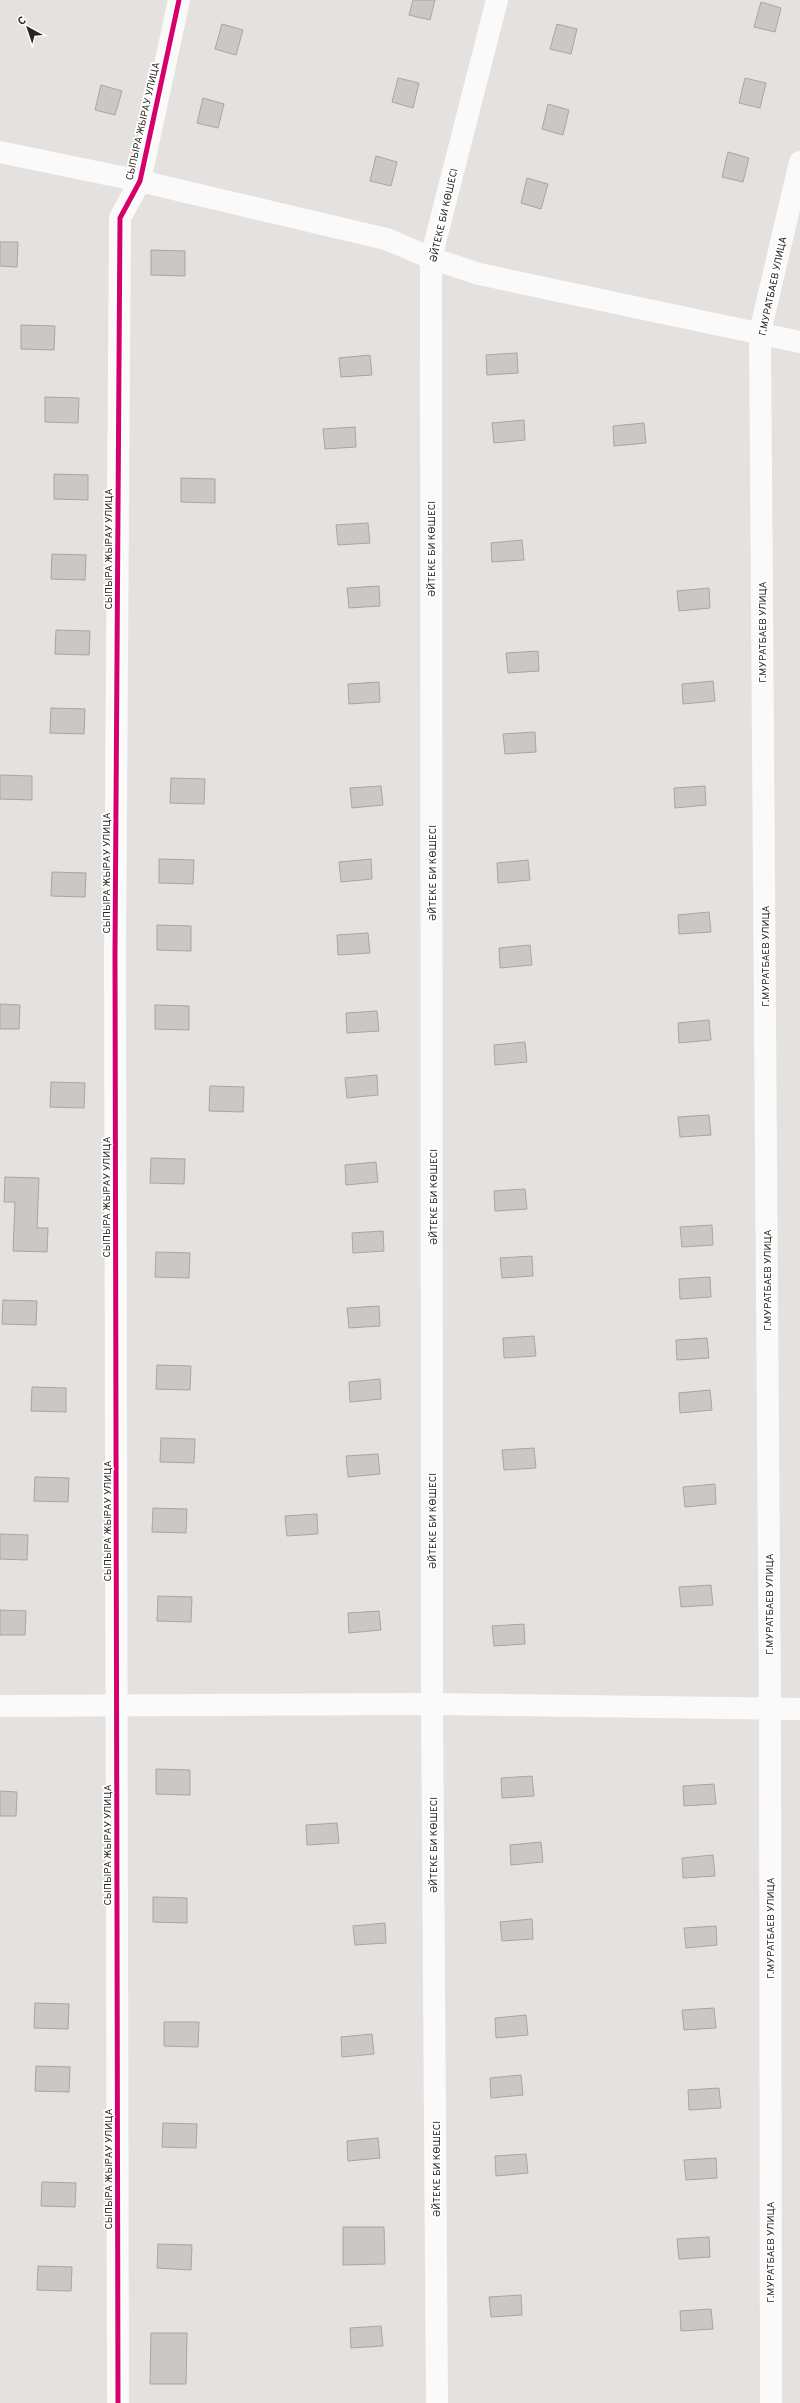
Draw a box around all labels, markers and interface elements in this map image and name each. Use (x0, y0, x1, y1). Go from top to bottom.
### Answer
north arrow (8, 8, 48, 48)
text: С (15, 13, 29, 29)
street label: СЫПЫРА ЖЫРАУ УЛИЦА (124, 61, 163, 182)
street label: ӘЙТЕКЕ БИ КӨШЕСІ (427, 167, 462, 264)
street label: Г.МУРАТБАЕВ УЛИЦА (757, 235, 790, 337)
street label: СЫПЫРА ЖЫРАУ УЛИЦА (103, 488, 116, 610)
street label: ӘЙТЕКЕ БИ КӨШЕСІ (426, 501, 439, 597)
street label: Г.МУРАТБАЕВ УЛИЦА (757, 581, 770, 683)
street label: СЫПЫРА ЖЫРАУ УЛИЦА (101, 812, 114, 934)
street label: ӘЙТЕКЕ БИ КӨШЕСІ (427, 825, 440, 921)
street label: Г.МУРАТБАЕВ УЛИЦА (760, 905, 773, 1007)
street label: СЫПЫРА ЖЫРАУ УЛИЦА (101, 1136, 114, 1258)
street label: ӘЙТЕКЕ БИ КӨШЕСІ (428, 1149, 441, 1245)
street label: Г.МУРАТБАЕВ УЛИЦА (762, 1229, 775, 1331)
street label: СЫПЫРА ЖЫРАУ УЛИЦА (102, 1460, 115, 1582)
street label: ӘЙТЕКЕ БИ КӨШЕСІ (427, 1473, 440, 1569)
street label: Г.МУРАТБАЕВ УЛИЦА (764, 1553, 777, 1655)
street label: СЫПЫРА ЖЫРАУ УЛИЦА (102, 1784, 115, 1906)
street label: ӘЙТЕКЕ БИ КӨШЕСІ (428, 1797, 441, 1893)
street label: Г.МУРАТБАЕВ УЛИЦА (765, 1877, 778, 1979)
street label: СЫПЫРА ЖЫРАУ УЛИЦА (103, 2108, 116, 2230)
street label: ӘЙТЕКЕ БИ КӨШЕСІ (431, 2121, 444, 2217)
street label: Г.МУРАТБАЕВ УЛИЦА (765, 2201, 778, 2303)

